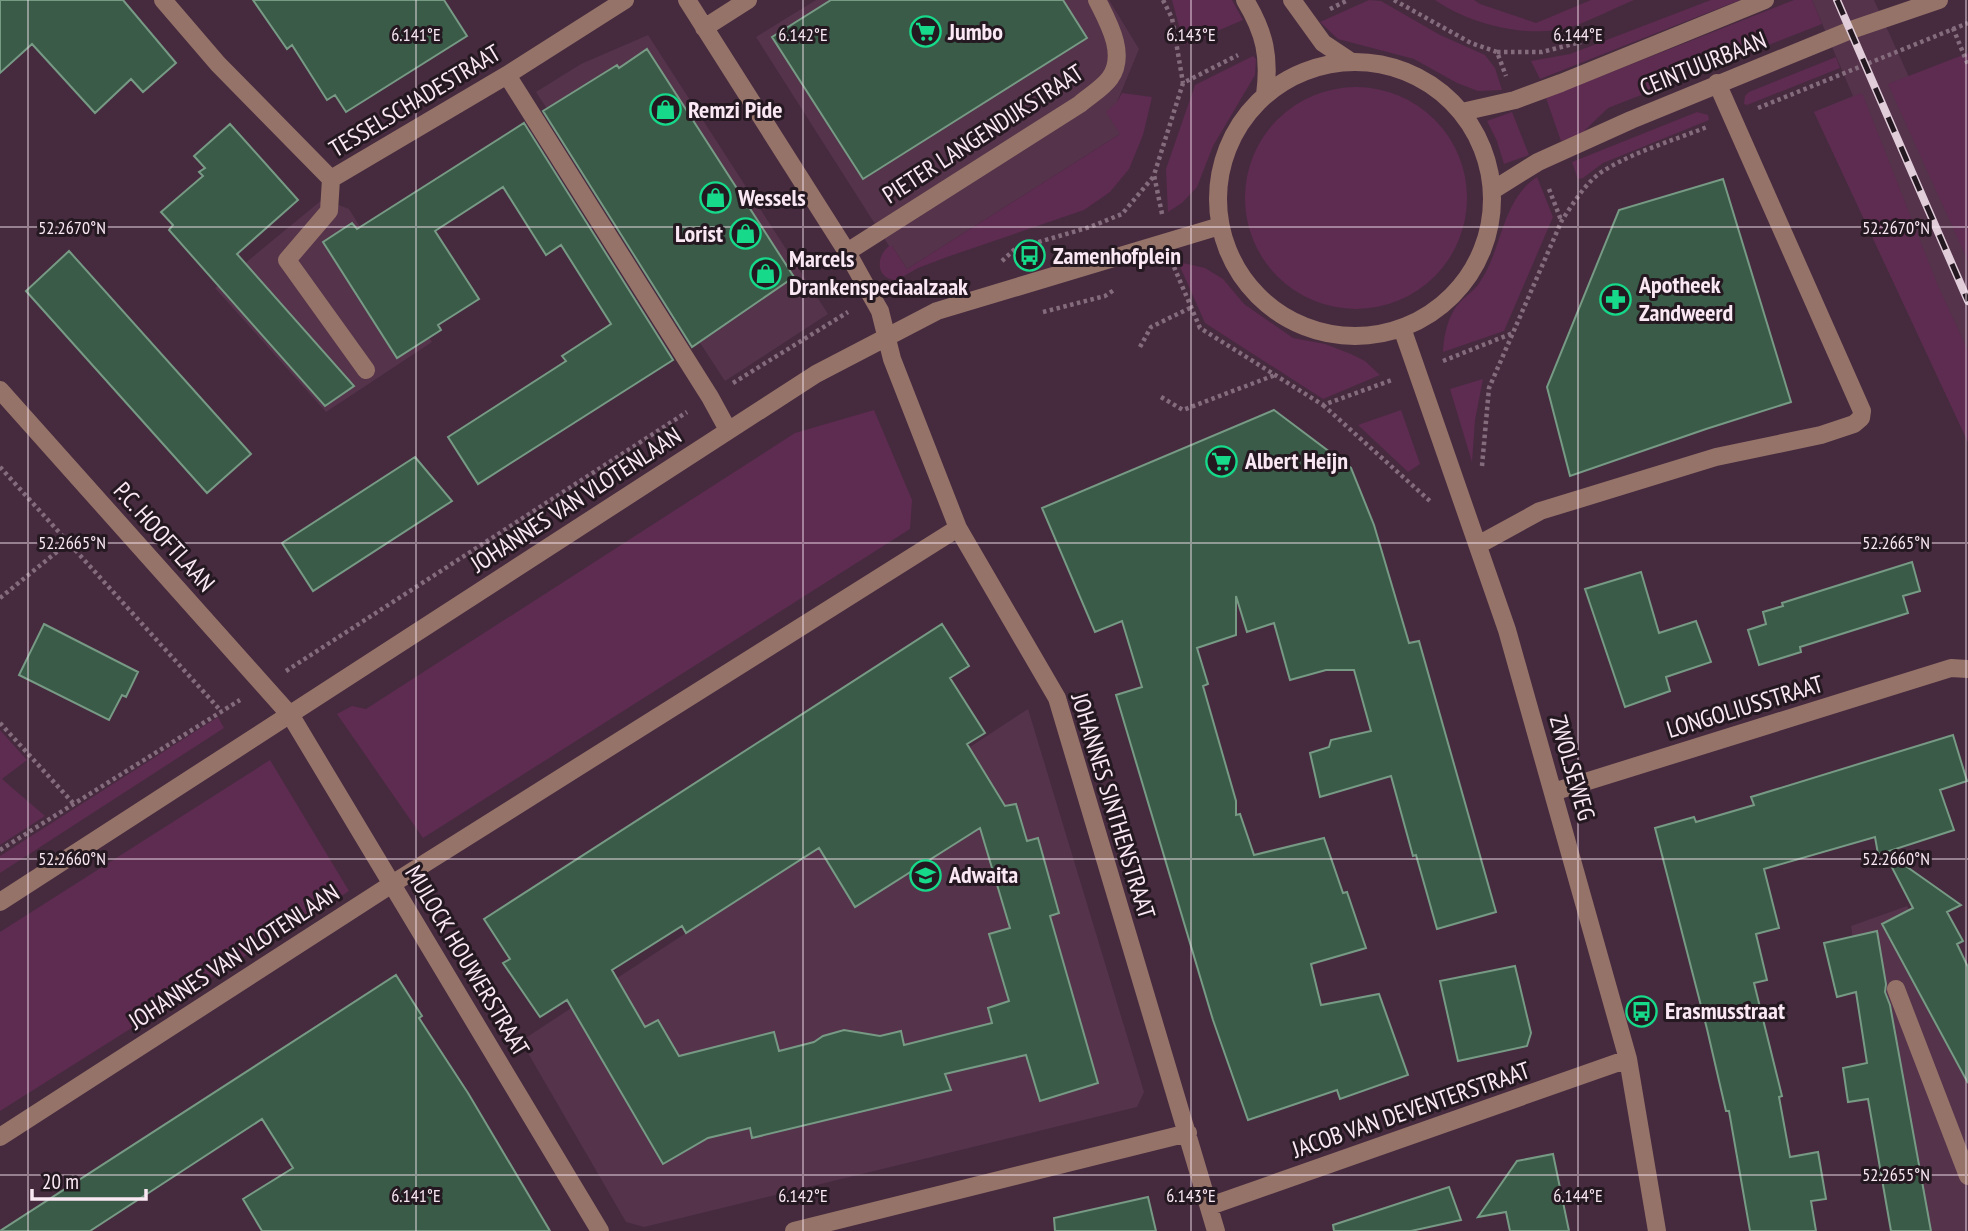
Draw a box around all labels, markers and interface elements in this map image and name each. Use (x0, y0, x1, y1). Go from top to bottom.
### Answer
supermarket icon: Jumbo (908, 15, 942, 49)
place label: Jumbo (947, 16, 1003, 47)
text: 6.141°E (391, 23, 441, 46)
text: 6.142°E (778, 23, 828, 46)
text: 6.143°E (1166, 23, 1216, 46)
text: 6.144°E (1553, 23, 1603, 46)
street label: CEINTUURBAAN (1635, 24, 1771, 103)
street label: TESSELSCHADESTRAAT (323, 37, 506, 164)
street label: PIETER LANGENDIJKSTRAAT (876, 57, 1089, 210)
shop icon: Remzi Pide (648, 93, 682, 127)
place label: Remzi Pide (688, 94, 783, 125)
shop icon: Wessels (698, 181, 732, 215)
place label: Wessels (737, 182, 806, 213)
text: 52.2670°N (38, 216, 106, 239)
text: 52.2670°N (1862, 216, 1930, 239)
shop icon: Lorist (729, 217, 763, 251)
place label: Lorist (675, 218, 723, 249)
bus stop icon: Zamenhofplein (1013, 239, 1047, 273)
place label: Zamenhofplein (1053, 240, 1181, 271)
place label: Marcels Drankenspeciaalzaak (789, 243, 968, 302)
shop icon: Marcels Drankenspeciaalzaak (749, 256, 783, 290)
place label: Apotheek Zandweerd (1638, 269, 1733, 328)
pharmacy icon: Apotheek Zandweerd (1599, 282, 1633, 316)
street label: JOHANNES VAN VLOTENLAAN (464, 420, 687, 580)
supermarket icon: Albert Heijn (1205, 444, 1239, 478)
place label: Albert Heijn (1244, 445, 1348, 476)
street label: P.C. HOOFTLAAN (107, 475, 222, 598)
text: 52.2665°N (38, 531, 106, 554)
text: 52.2665°N (1862, 531, 1930, 554)
street label: LONGOLIUSSTRAAT (1663, 668, 1827, 745)
street label: JOHANNES SINTHENSTRAAT (1064, 688, 1163, 923)
street label: ZWOLSEWEG (1543, 712, 1602, 824)
text: 52.2660°N (38, 847, 106, 870)
text: 52.2660°N (1862, 847, 1930, 870)
school or university icon: Adwaita (909, 858, 943, 892)
place label: Adwaita (948, 859, 1018, 890)
street label: MULOCK HOUWERSTRAAT (398, 860, 537, 1062)
street label: JOHANNES VAN VLOTENLAAN (122, 877, 345, 1037)
bus stop icon: Erasmusstraat (1625, 994, 1659, 1028)
place label: Erasmusstraat (1665, 995, 1785, 1026)
street label: JACOB VAN DEVENTERSTRAAT (1287, 1054, 1534, 1165)
scale bar (32, 1158, 145, 1202)
text: 52.2655°N (1862, 1163, 1930, 1186)
text: 20 m (42, 1168, 79, 1195)
text: 6.141°E (391, 1184, 441, 1207)
text: 6.142°E (778, 1184, 828, 1207)
text: 6.143°E (1166, 1184, 1216, 1207)
text: 6.144°E (1553, 1184, 1603, 1207)

